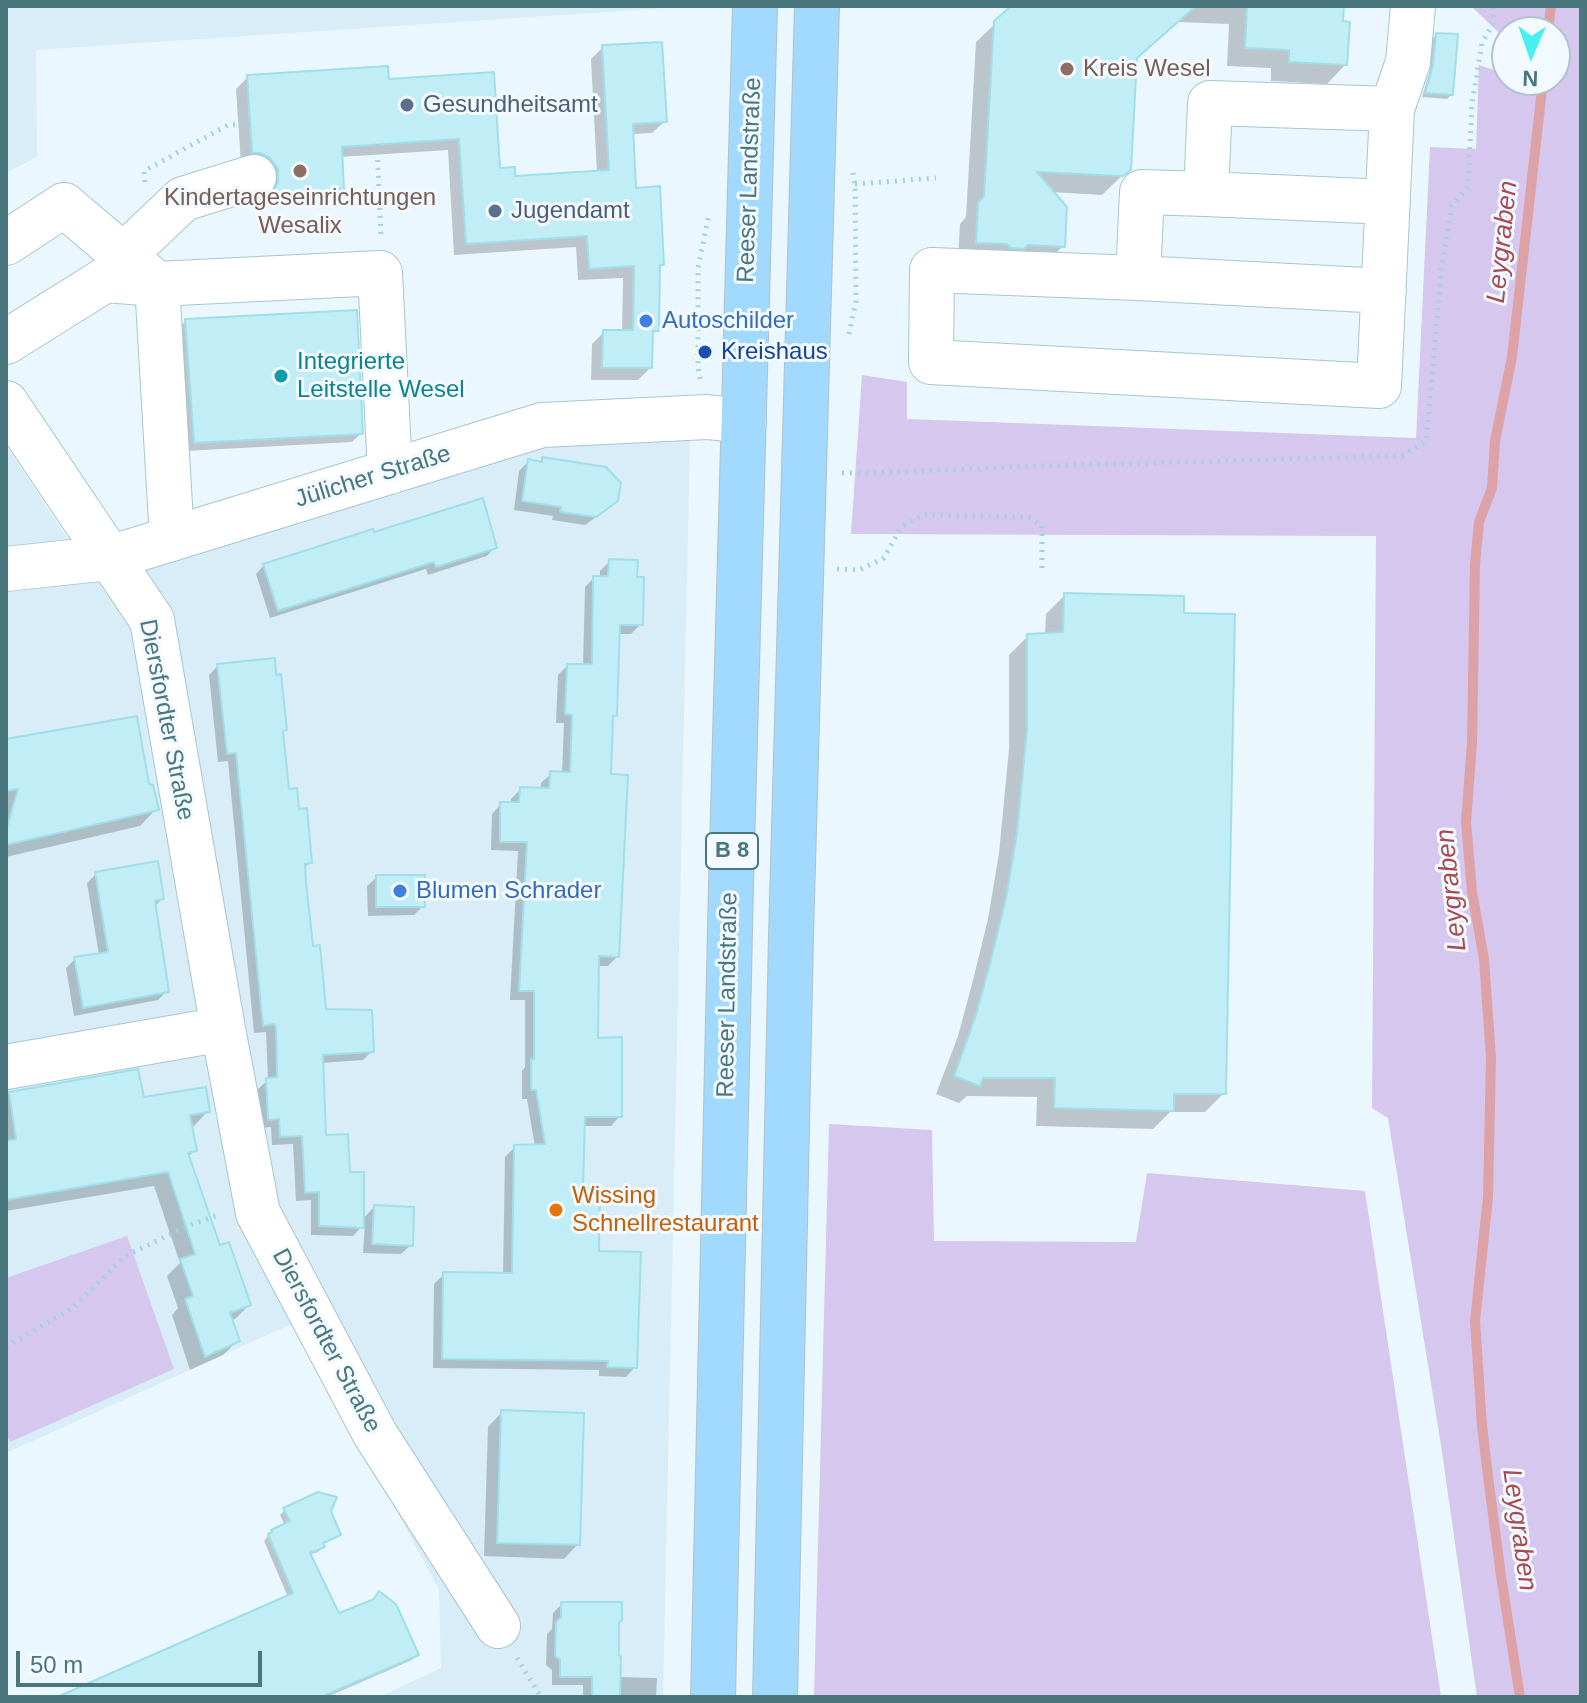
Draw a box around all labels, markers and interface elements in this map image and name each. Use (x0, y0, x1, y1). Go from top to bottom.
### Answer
north arrow (1491, 16, 1571, 96)
place label: Kreis Wesel (1083, 55, 1211, 83)
marker: Kreis Wesel (1058, 60, 1076, 78)
text: N (1522, 66, 1539, 91)
street label: Reeser Landstraße (732, 77, 768, 283)
place label: Gesundheitsamt (423, 91, 598, 119)
marker: Gesundheitsamt (398, 96, 416, 114)
marker: Kindertageseinrichtungen Wesalix (291, 162, 309, 180)
water label: Leygraben (1481, 179, 1525, 305)
place label: Kindertageseinrichtungen Wesalix (164, 184, 436, 240)
place label: Jugendamt (511, 197, 630, 225)
marker: Jugendamt (486, 202, 504, 220)
place label: Autoschilder (662, 307, 794, 335)
marker: Autoschilder (637, 312, 655, 330)
place label: Kreishaus (721, 338, 828, 366)
marker: Kreishaus (696, 343, 714, 361)
place label: Integrierte Leitstelle Wesel (297, 348, 465, 404)
marker: Integrierte Leitstelle Wesel (272, 367, 290, 385)
street label: Jülicher Straße (292, 440, 454, 514)
street label: Diersfordter Straße (132, 617, 200, 823)
water label: Leygraben (1430, 827, 1474, 953)
road number: B 8 (706, 833, 758, 869)
place label: Blumen Schrader (416, 877, 601, 905)
marker: Blumen Schrader (391, 882, 409, 900)
street label: Reeser Landstraße (712, 892, 744, 1098)
place label: Wissing Schnellrestaurant (572, 1182, 759, 1238)
marker: Wissing Schnellrestaurant (547, 1201, 565, 1219)
street label: Diersfordter Straße (265, 1244, 387, 1438)
water label: Leygraben (1495, 1467, 1543, 1593)
scale bar (20, 1635, 266, 1685)
text: 50 m (30, 1651, 83, 1678)

